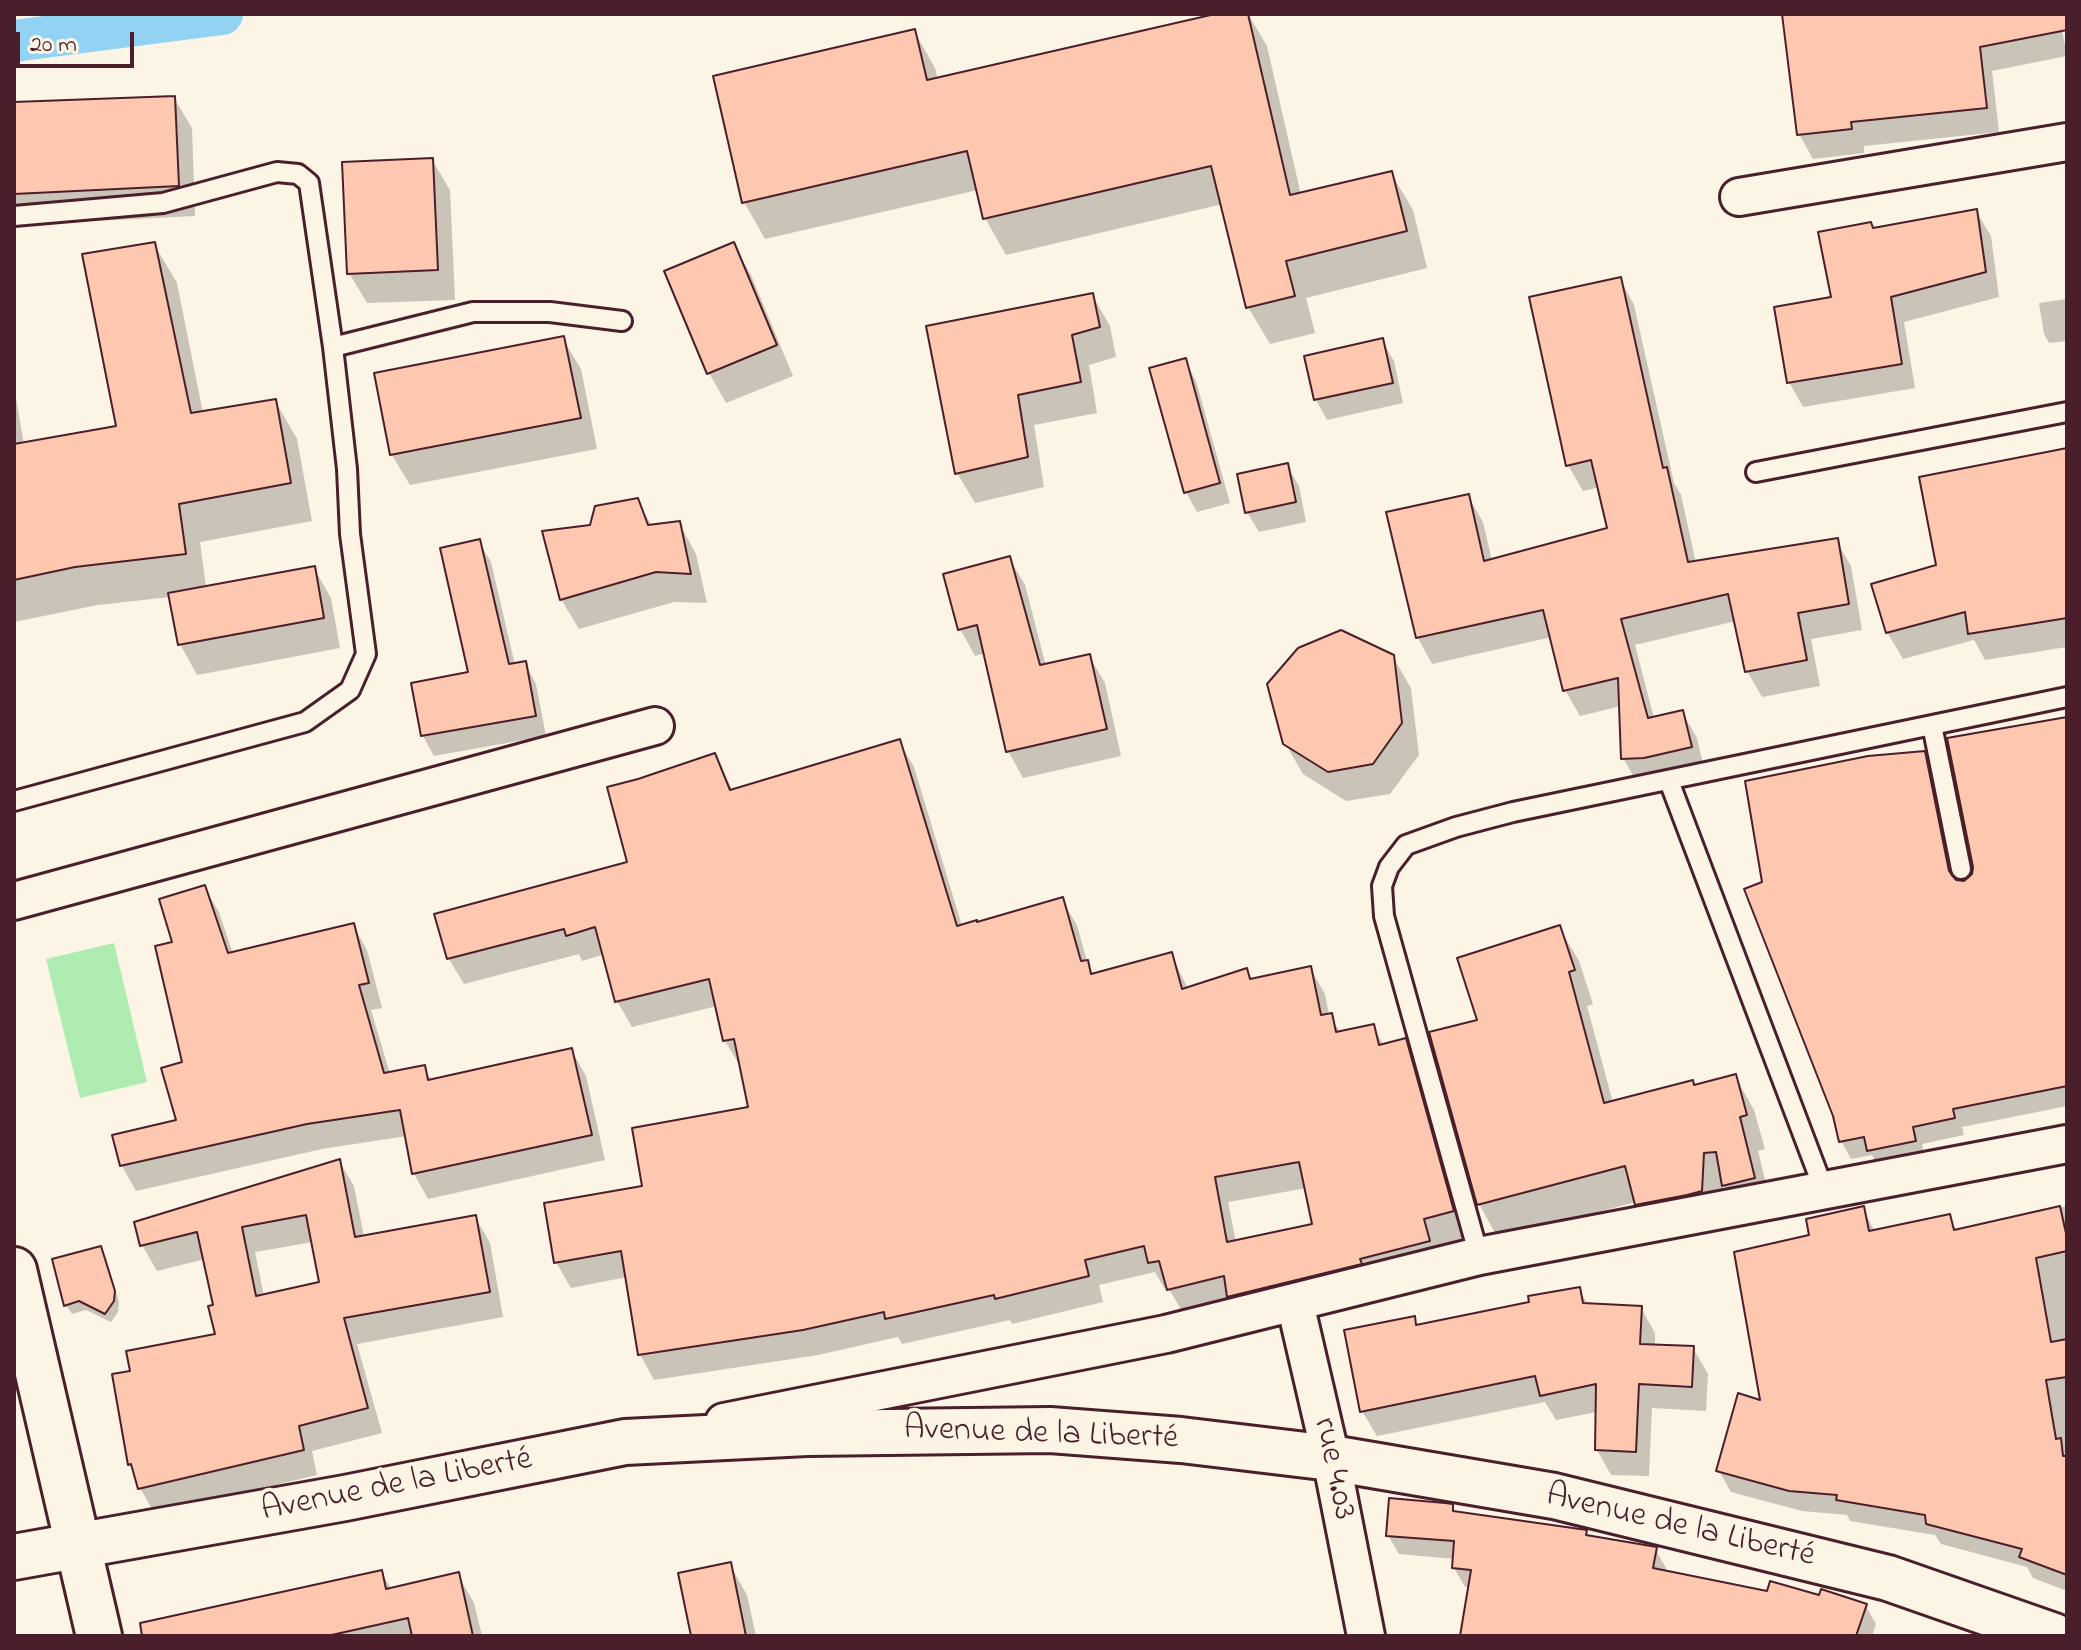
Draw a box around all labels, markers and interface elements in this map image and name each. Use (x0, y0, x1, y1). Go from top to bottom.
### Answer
scale bar (20, 16, 138, 66)
text: 20 m (30, 28, 77, 63)
street label: Avenue de la Liberté (903, 1411, 1179, 1461)
street label: rue 4.03 (1301, 1414, 1363, 1524)
street label: Avenue de la Liberté (258, 1441, 536, 1533)
street label: Avenue de la Liberté (1542, 1477, 1818, 1579)

